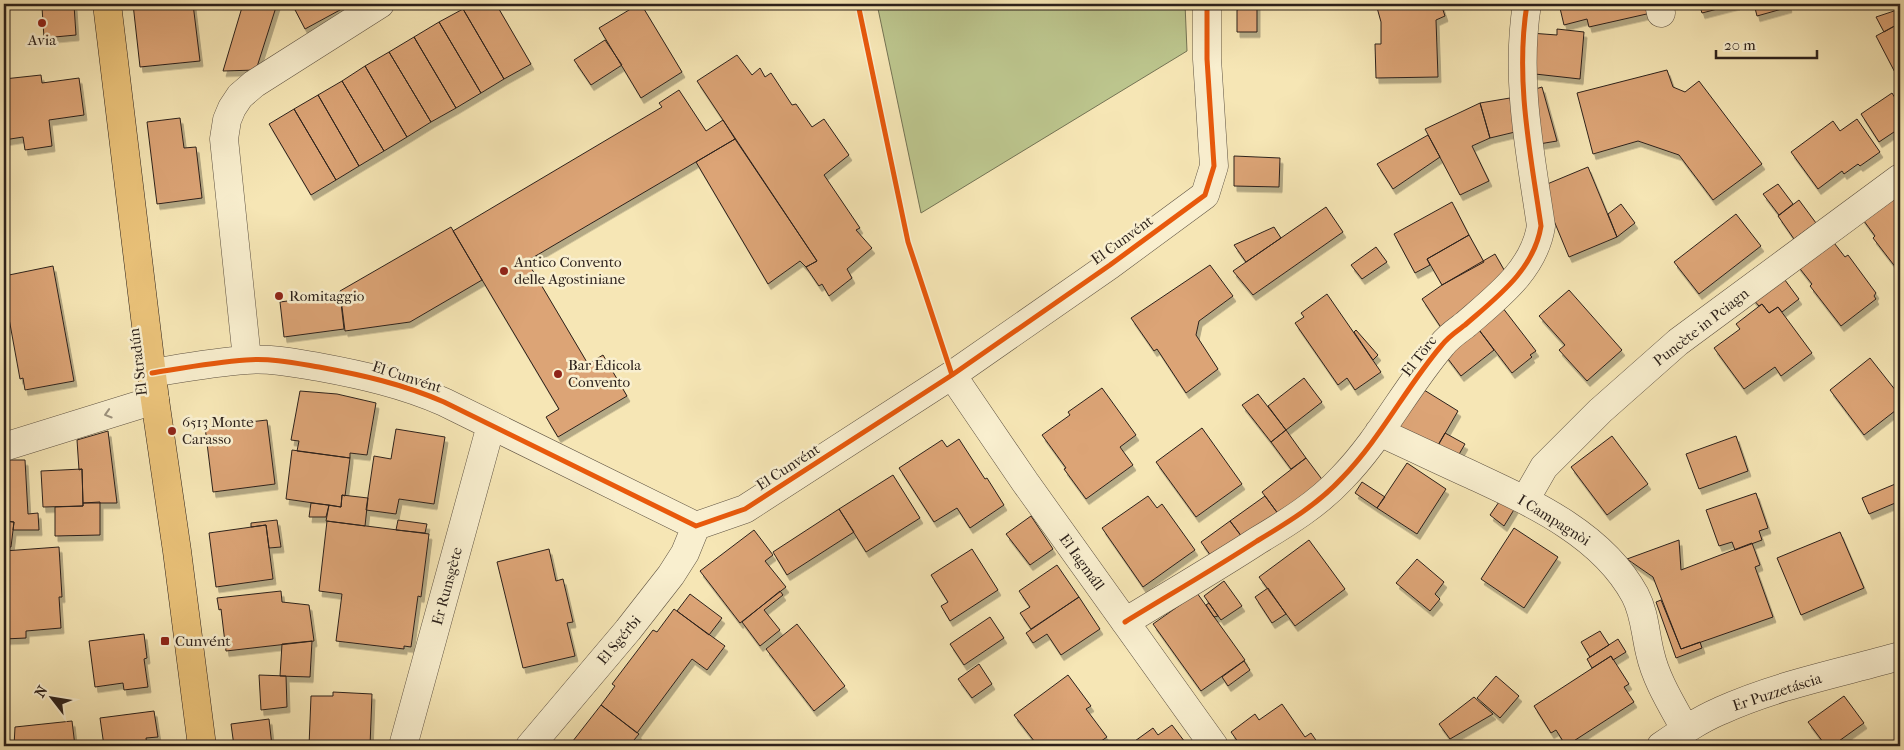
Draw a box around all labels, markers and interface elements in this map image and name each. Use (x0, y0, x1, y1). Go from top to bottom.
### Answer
marker: Avia (36, 17, 48, 29)
scale bar (1716, 28, 1818, 60)
place label: Avia (27, 31, 57, 49)
text: 20 m (1724, 36, 1756, 54)
street label: El Cunvént (1088, 211, 1157, 268)
place label: Antico Convento delle Agostiniane (513, 253, 626, 288)
marker: Antico Convento delle Agostiniane (498, 265, 510, 277)
street label: Puncète in Pciagn (1650, 284, 1753, 370)
place label: Romitaggio (289, 287, 365, 305)
marker: Romitaggio (273, 290, 285, 302)
street label: El Stradún (125, 327, 151, 397)
street label: El Törc (1398, 332, 1441, 380)
place label: Bar Edicola Convento (568, 356, 642, 391)
street label: El Cunvént (370, 357, 445, 397)
marker: Bar Edicola Convento (552, 368, 564, 380)
one-way arrow (105, 409, 113, 419)
place label: 6513 Monte Carasso (182, 413, 254, 448)
marker: 6513 Monte Carasso (166, 425, 178, 437)
street label: El Cunvént (753, 439, 824, 494)
street label: I Campagnòi (1514, 491, 1594, 550)
street label: El Iagmáll (1056, 530, 1108, 594)
street label: Er Runsgète (428, 544, 466, 627)
street label: El Sgérbi (593, 611, 645, 668)
place label: Cunvént (175, 632, 231, 650)
marker: Cunvént (159, 635, 171, 647)
street label: Er Puzzetáscia (1730, 669, 1825, 715)
north arrow (28, 672, 78, 722)
text: N (31, 682, 52, 700)

